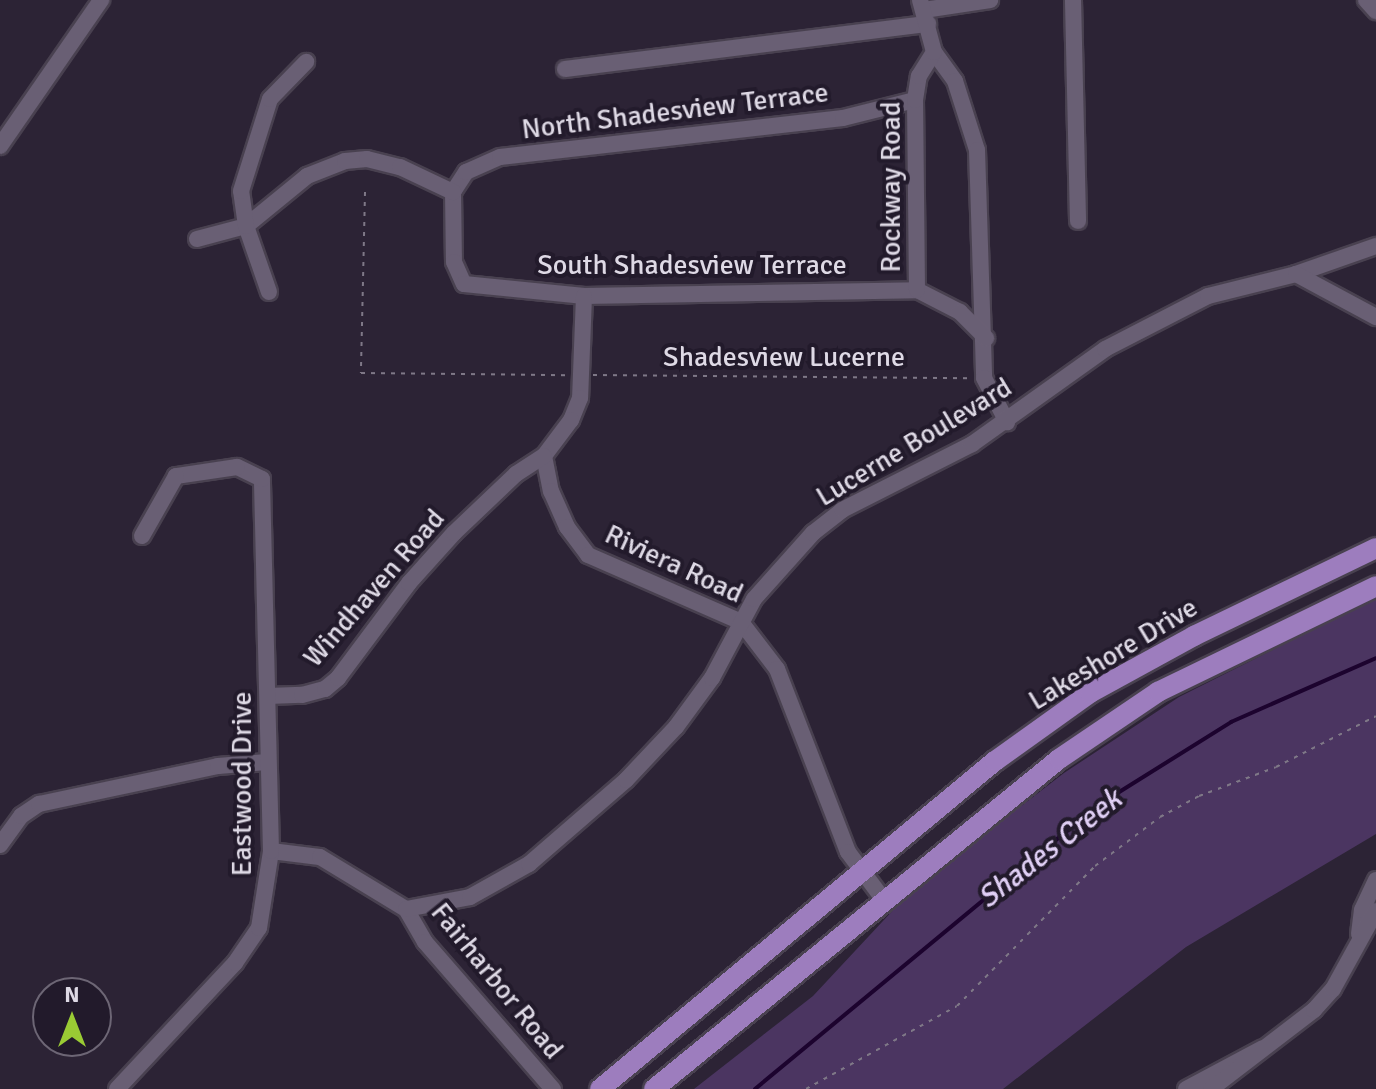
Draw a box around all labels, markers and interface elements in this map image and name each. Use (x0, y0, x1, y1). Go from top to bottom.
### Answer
street label: North Shadesview Terrace (520, 76, 830, 146)
street label: Rockway Road (874, 101, 908, 273)
street label: South Shadesview Terrace (537, 248, 847, 282)
street label: Shadesview Lucerne (663, 340, 905, 374)
street label: Lucerne Boulevard (810, 370, 1018, 514)
street label: Windhaven Road (296, 502, 452, 674)
street label: Riviera Road (600, 517, 748, 611)
street label: Lakeshore Drive (1023, 591, 1203, 717)
street label: Eastwood Drive (225, 692, 259, 876)
water label: Shades Creek (971, 782, 1129, 916)
street label: Fairharbor Road (424, 896, 570, 1066)
north arrow (32, 977, 112, 1057)
text: N (64, 981, 80, 1008)

